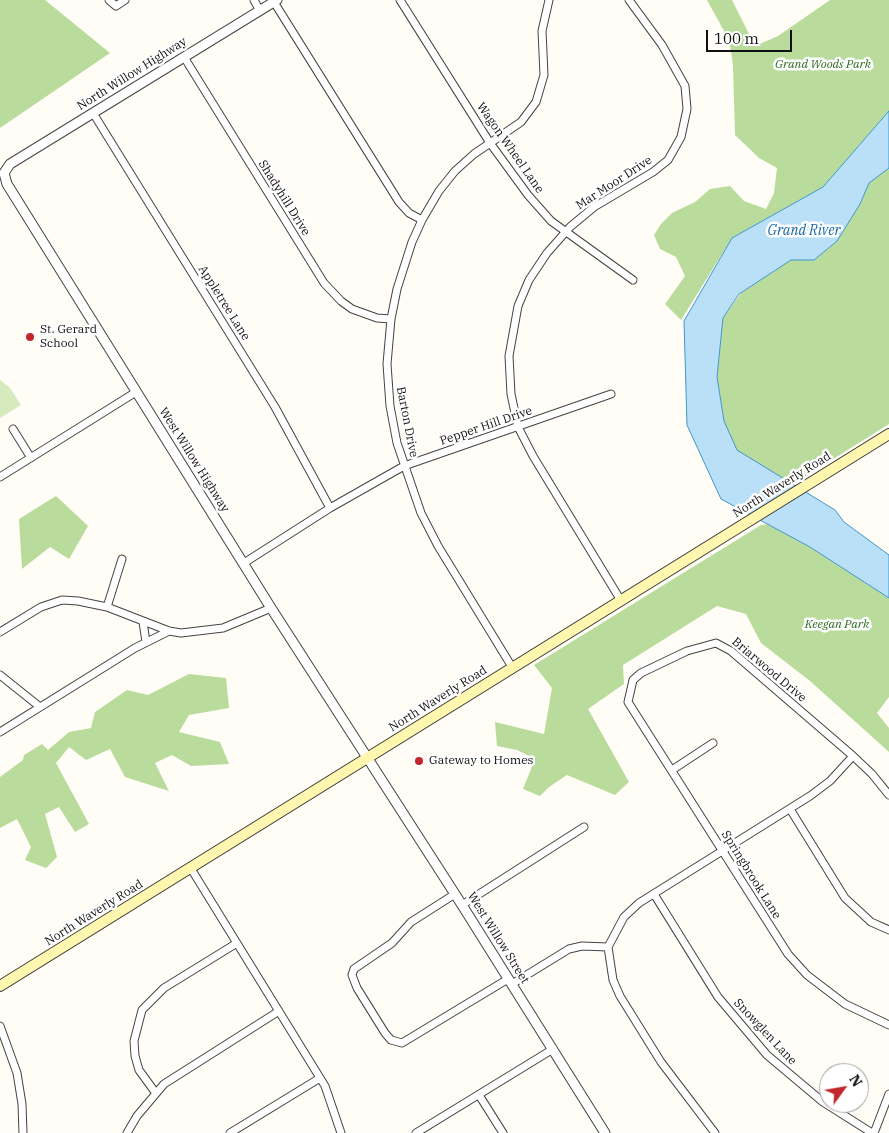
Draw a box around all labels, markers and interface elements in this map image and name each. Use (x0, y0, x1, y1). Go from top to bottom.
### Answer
scale bar (709, 20, 795, 52)
text: 100 m (714, 29, 759, 48)
street label: North Willow Highway (75, 34, 189, 114)
park label: Grand Woods Park (775, 58, 871, 72)
street label: Wagon Wheel Lane (473, 100, 547, 196)
street label: Mar Moor Drive (573, 153, 655, 213)
street label: Shadyhill Drive (255, 158, 313, 238)
water label: Grand River (767, 223, 841, 239)
street label: Appletree Lane (195, 263, 253, 343)
place label: St. Gerard School (40, 323, 97, 351)
marker: St. Gerard School (24, 331, 36, 343)
street label: Barton Drive (393, 385, 421, 459)
street label: Pepper Hill Drive (438, 403, 534, 449)
street label: West Willow Highway (156, 405, 232, 515)
street label: North Waverly Road (730, 449, 834, 521)
park label: Keegan Park (805, 618, 869, 632)
street label: Briarwood Drive (729, 635, 809, 705)
street label: North Waverly Road (386, 663, 490, 735)
place label: Gateway to Homes (429, 754, 533, 768)
marker: Gateway to Homes (413, 755, 425, 767)
street label: Springbrook Lane (718, 828, 784, 922)
street label: North Waverly Road (42, 877, 146, 949)
street label: West Willow Street (464, 890, 532, 986)
street label: Snowglen Lane (731, 996, 799, 1068)
north arrow (819, 1063, 869, 1113)
text: N (845, 1071, 866, 1090)

